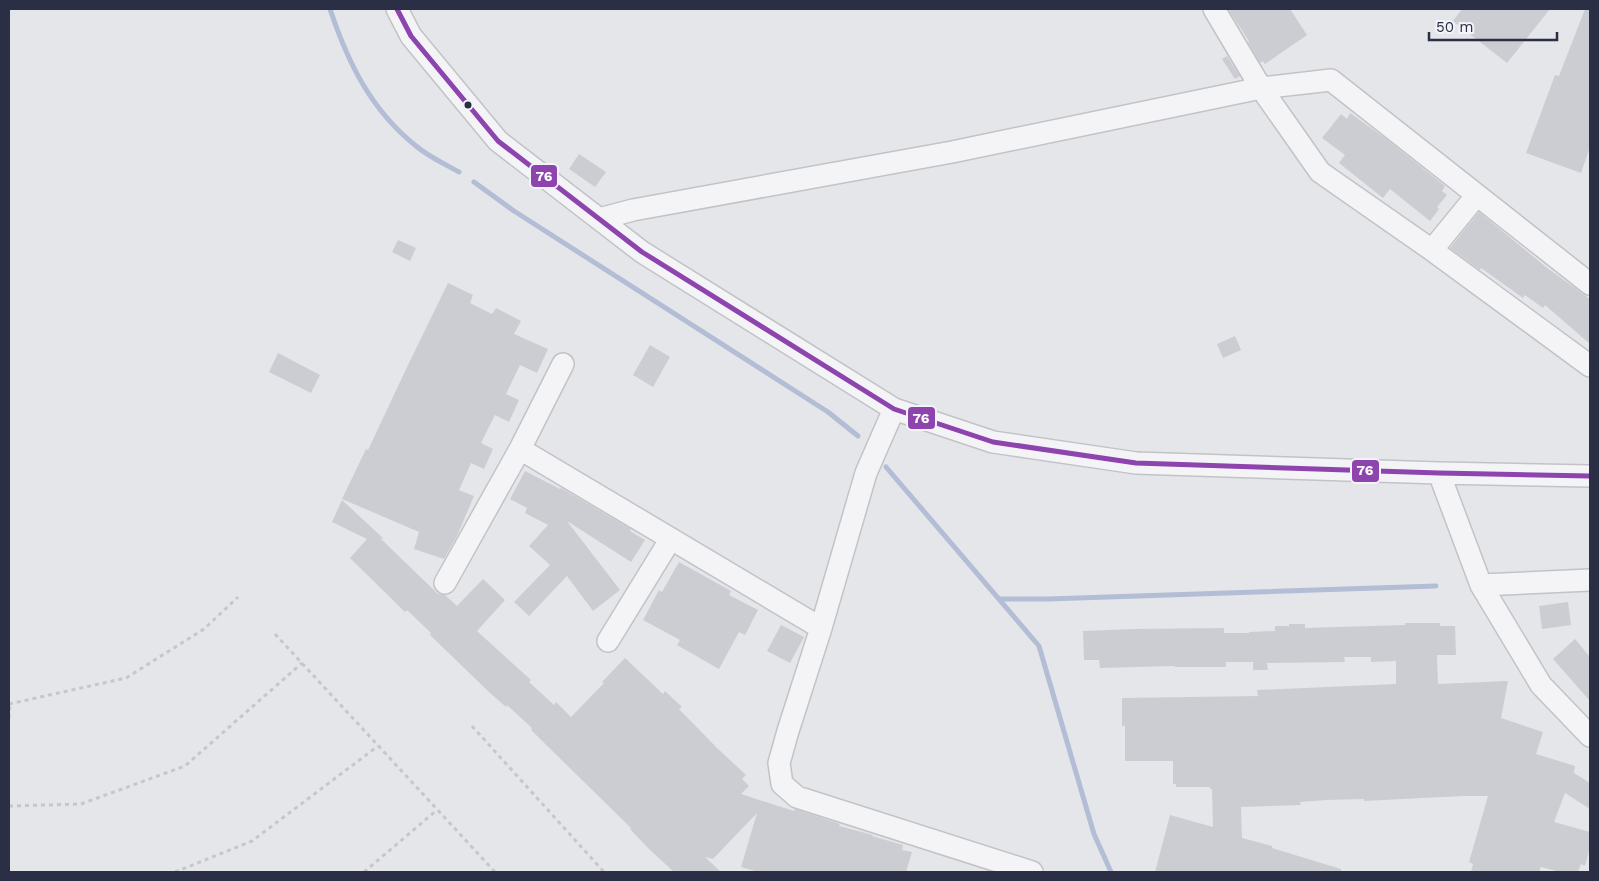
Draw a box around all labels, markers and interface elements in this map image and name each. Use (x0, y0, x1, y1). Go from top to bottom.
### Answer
scale bar (1429, 10, 1556, 42)
text: 50 m (1436, 18, 1473, 36)
unlabelled marker (463, 100, 473, 110)
line badge: 76 (530, 164, 558, 188)
text: 76 (536, 168, 553, 184)
line badge: 76 (907, 406, 936, 430)
text: 76 (913, 410, 930, 426)
line badge: 76 (1351, 459, 1380, 483)
text: 76 (1357, 462, 1374, 478)

